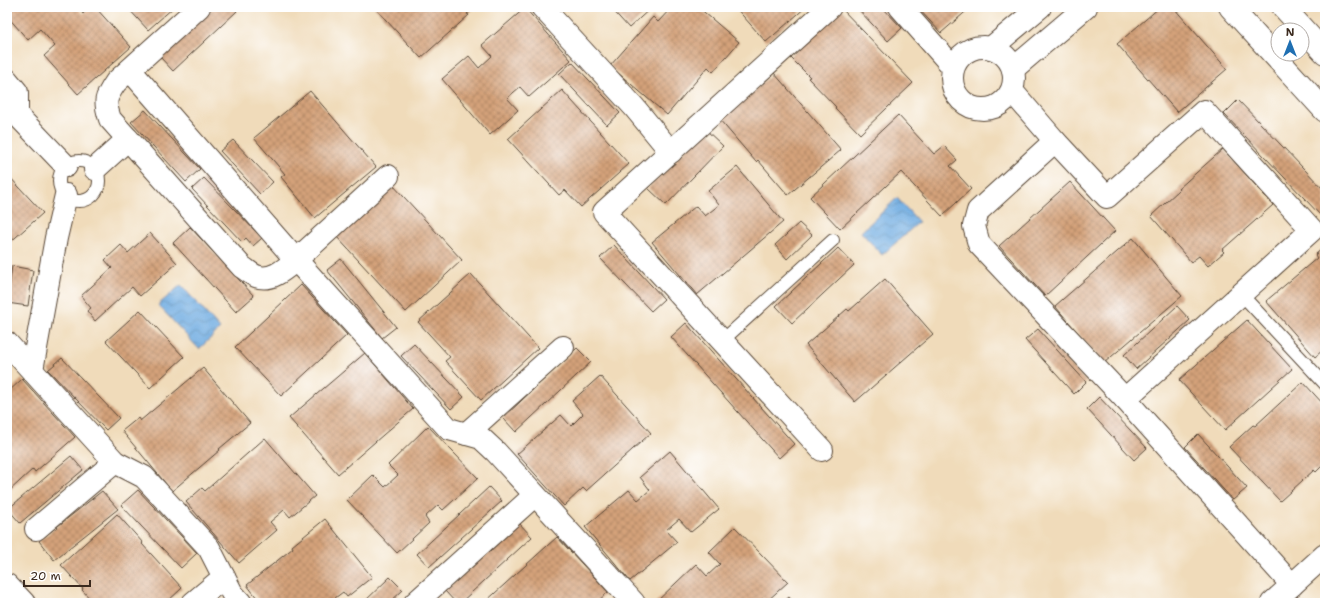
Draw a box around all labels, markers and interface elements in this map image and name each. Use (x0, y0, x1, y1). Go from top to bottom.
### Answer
north arrow (1270, 22, 1310, 62)
text: N (1286, 25, 1295, 40)
scale bar (24, 562, 90, 588)
text: 20 m (30, 568, 61, 584)

